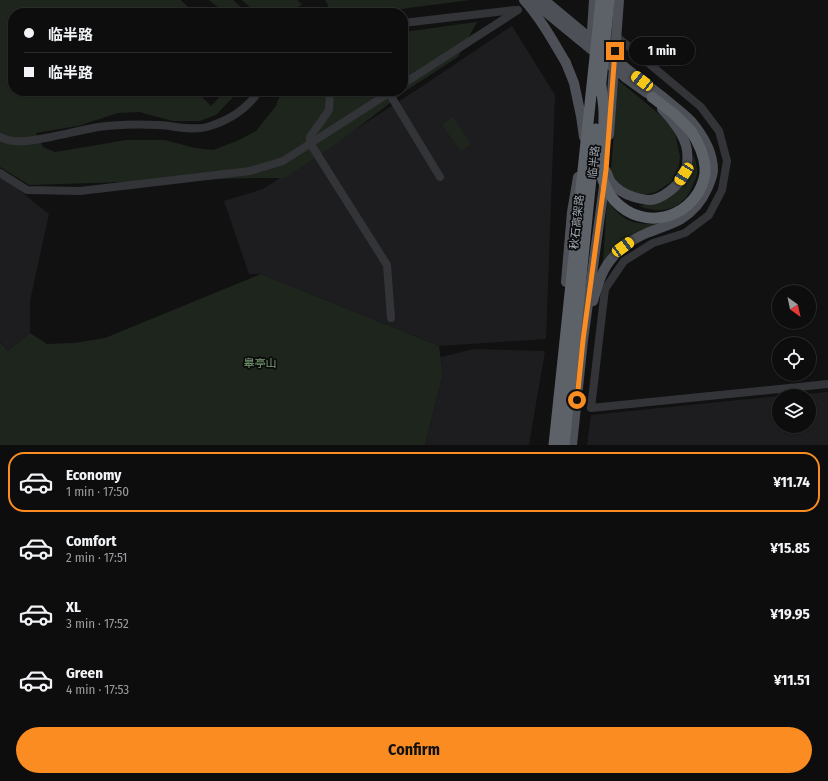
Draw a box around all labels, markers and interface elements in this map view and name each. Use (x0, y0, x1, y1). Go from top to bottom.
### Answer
text: 临半路 (48, 26, 93, 44)
callout: 1 min (629, 37, 695, 65)
route end (606, 42, 624, 60)
text: 1 min (648, 43, 676, 58)
text: 临半路 (48, 64, 93, 82)
car (629, 69, 655, 93)
street label: 临半路 (586, 145, 602, 179)
car (672, 161, 696, 187)
street label: 秋石高架路 (568, 194, 586, 250)
car (610, 235, 636, 259)
north arrow (772, 285, 816, 329)
map controls (772, 285, 816, 433)
button: locate (772, 337, 816, 381)
park label: 皋亭山 (244, 357, 277, 370)
button: layers (772, 389, 816, 433)
route start (568, 391, 586, 409)
icon: car (18, 464, 54, 500)
text: Economy (66, 466, 121, 484)
text: ¥11.74 (773, 473, 810, 491)
text: 1 min · 17:50 (66, 484, 129, 499)
icon: car (18, 530, 54, 566)
text: Comfort (66, 532, 117, 550)
text: ¥15.85 (770, 539, 810, 557)
text: 2 min · 17:51 (66, 550, 127, 565)
icon: car (18, 596, 54, 632)
text: XL (66, 598, 81, 616)
text: ¥19.95 (770, 605, 810, 623)
text: 3 min · 17:52 (66, 616, 129, 631)
icon: car (18, 662, 54, 698)
text: Green (66, 664, 103, 682)
text: ¥11.51 (774, 671, 810, 689)
text: 4 min · 17:53 (66, 682, 129, 697)
button: Confirm (16, 727, 812, 773)

